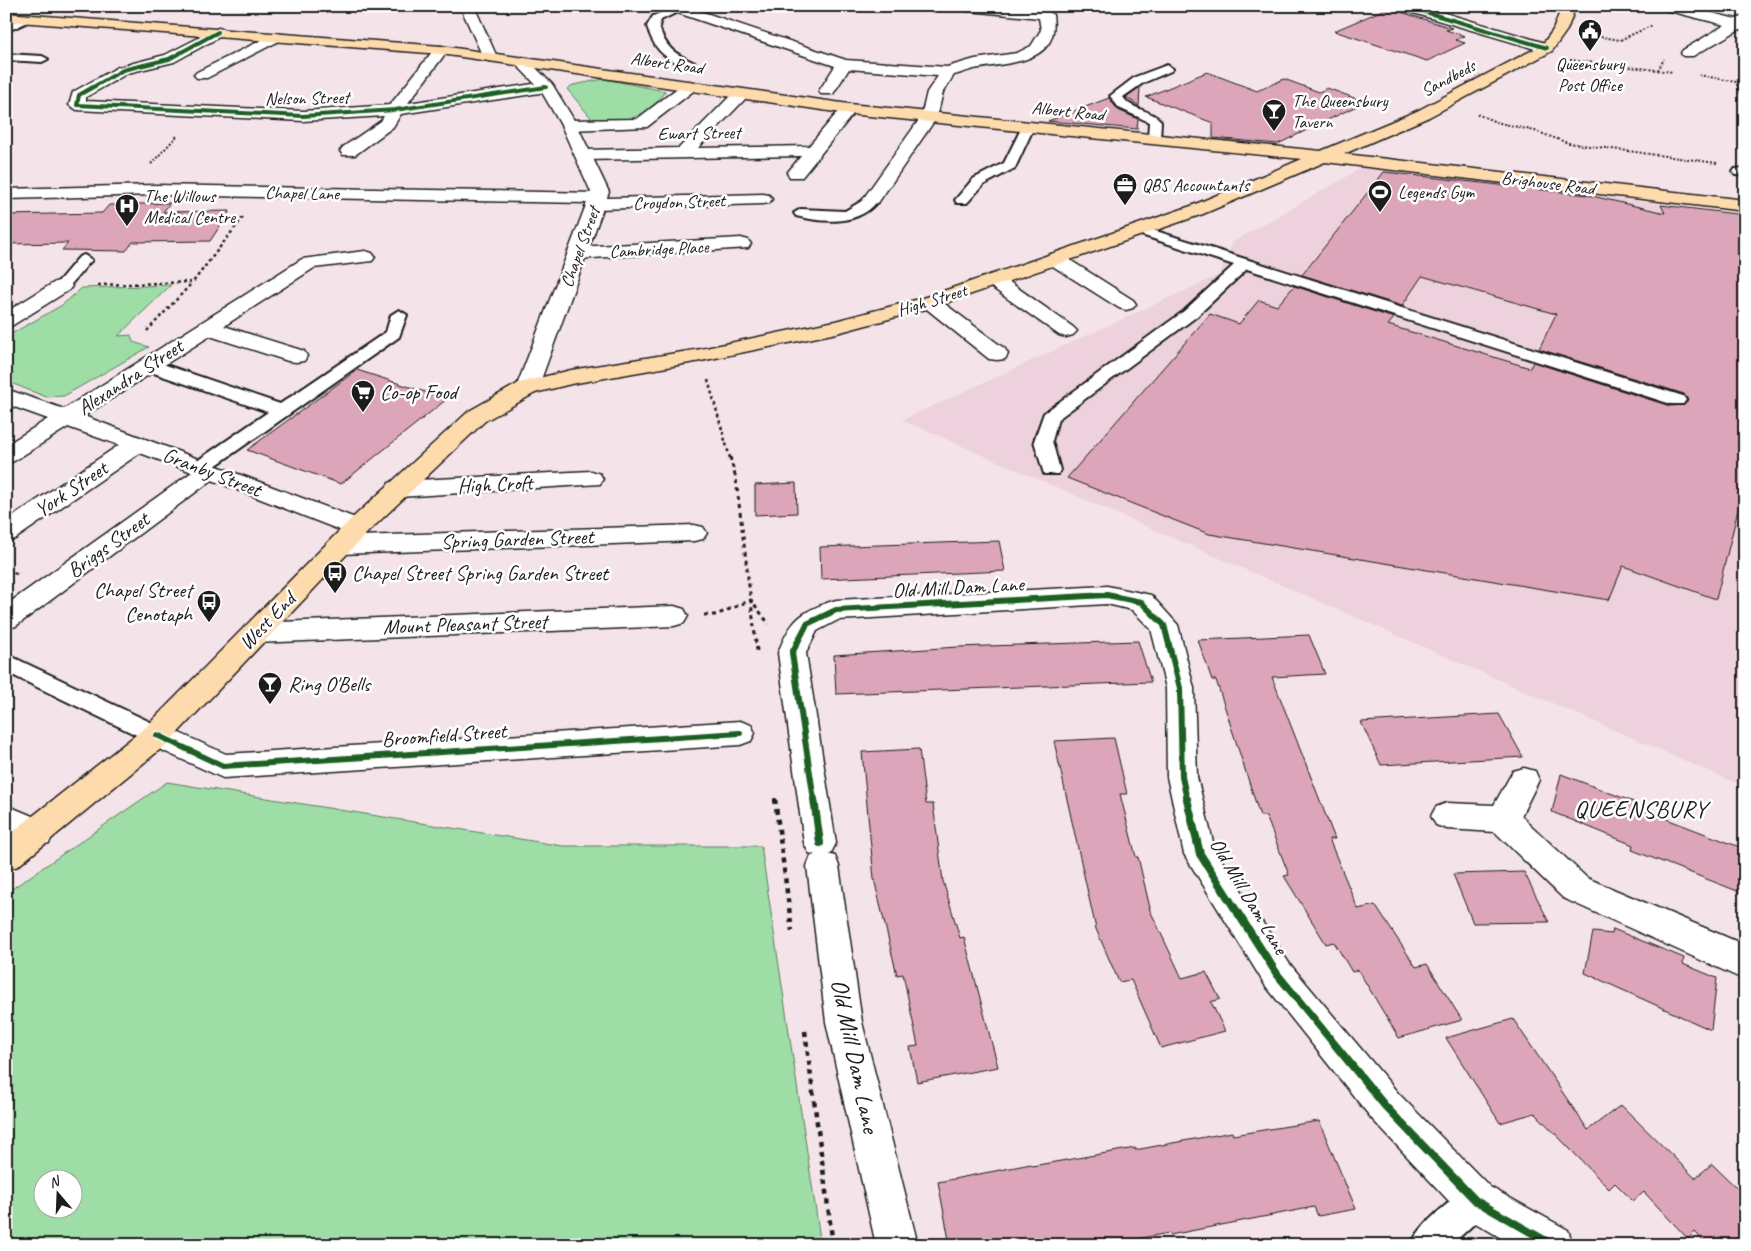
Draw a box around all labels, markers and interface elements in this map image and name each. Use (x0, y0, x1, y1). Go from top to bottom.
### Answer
public building icon: Queensbury Post Office (1577, 18, 1603, 52)
street label: Albert Road (629, 47, 707, 79)
place label: Queensbury Post Office (1556, 53, 1626, 96)
street label: Sandbeds (1417, 54, 1481, 101)
street label: Nelson Street (265, 86, 352, 110)
place label: The Queensbury Tavern (1292, 90, 1390, 133)
street label: Albert Road (1031, 96, 1108, 126)
bar icon: The Queensbury Tavern (1261, 98, 1287, 132)
street label: Ewart Street (658, 121, 743, 145)
street label: Brighouse Road (1500, 166, 1599, 200)
office icon: QBS Accountants (1112, 172, 1138, 206)
place label: QBS Accountants (1142, 174, 1251, 196)
sports icon: Legends Gym (1367, 179, 1393, 213)
street label: Chapel Lane (265, 181, 340, 205)
place label: Legends Gym (1398, 181, 1475, 203)
place label: The Willows Medical Centre (144, 185, 236, 228)
street label: Croydon Street (633, 189, 727, 215)
hospital icon: The Willows Medical Centre (114, 193, 140, 227)
street label: Chapel Street (555, 201, 606, 290)
street label: Cambridge Place (609, 235, 710, 263)
street label: High Street (895, 278, 971, 321)
street label: Alexandra Street (72, 332, 189, 421)
supermarket icon: Co-op Food (350, 379, 376, 413)
place label: Co-op Food (380, 379, 461, 405)
street label: Granby Street (159, 441, 267, 503)
street label: York Street (30, 454, 114, 523)
street label: High Croft (457, 469, 535, 499)
street label: Briggs Street (62, 505, 156, 583)
street label: Spring Garden Street (440, 523, 596, 555)
bus stop icon: Chapel Street Spring Garden Street (322, 560, 348, 594)
place label: Chapel Street Spring Garden Street (352, 560, 610, 586)
street label: Old Mill Dam Lane (892, 570, 1027, 603)
place label: Chapel Street Cenotaph (94, 577, 195, 627)
street label: West End (233, 584, 303, 655)
bus stop icon: Chapel Street Cenotaph (196, 589, 222, 623)
street label: Mount Pleasant Street (383, 608, 550, 640)
bar icon: Ring O'Bells (257, 671, 283, 705)
place label: Ring O'Bells (288, 671, 372, 697)
street label: Broomfield Street (381, 718, 509, 752)
district label: QUEENSBURY (1574, 794, 1712, 824)
street label: Old Mill Dam Lane (1204, 833, 1295, 961)
street label: Old Mill Dam Lane (823, 976, 887, 1138)
north arrow (32, 1168, 82, 1218)
text: N (47, 1172, 63, 1192)

